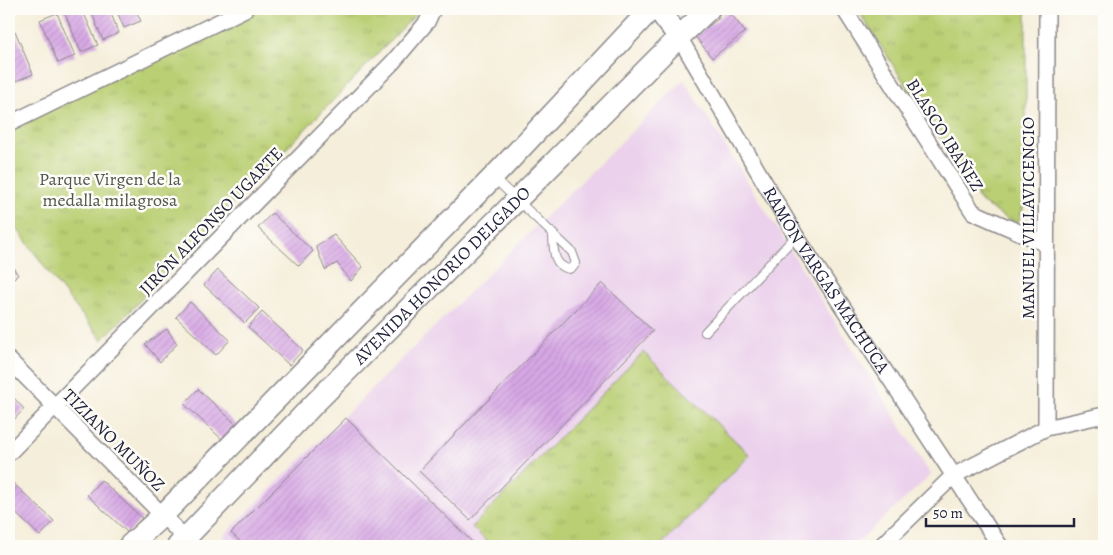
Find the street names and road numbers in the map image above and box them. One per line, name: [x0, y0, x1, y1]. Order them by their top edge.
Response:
street label: BLASCO IBAÑEZ: [901, 74, 989, 196]
street label: MANUEL VILLAVICENCIO: [1016, 117, 1040, 319]
street label: JIRÓN ALFONSO UGARTE: [134, 142, 288, 300]
street label: AVENIDA HONORIO DELGADO: [347, 181, 536, 371]
street label: RAMÓN VARGAS MACHUCA: [758, 182, 895, 378]
street label: TIZIANO MUÑOZ: [58, 384, 170, 496]

